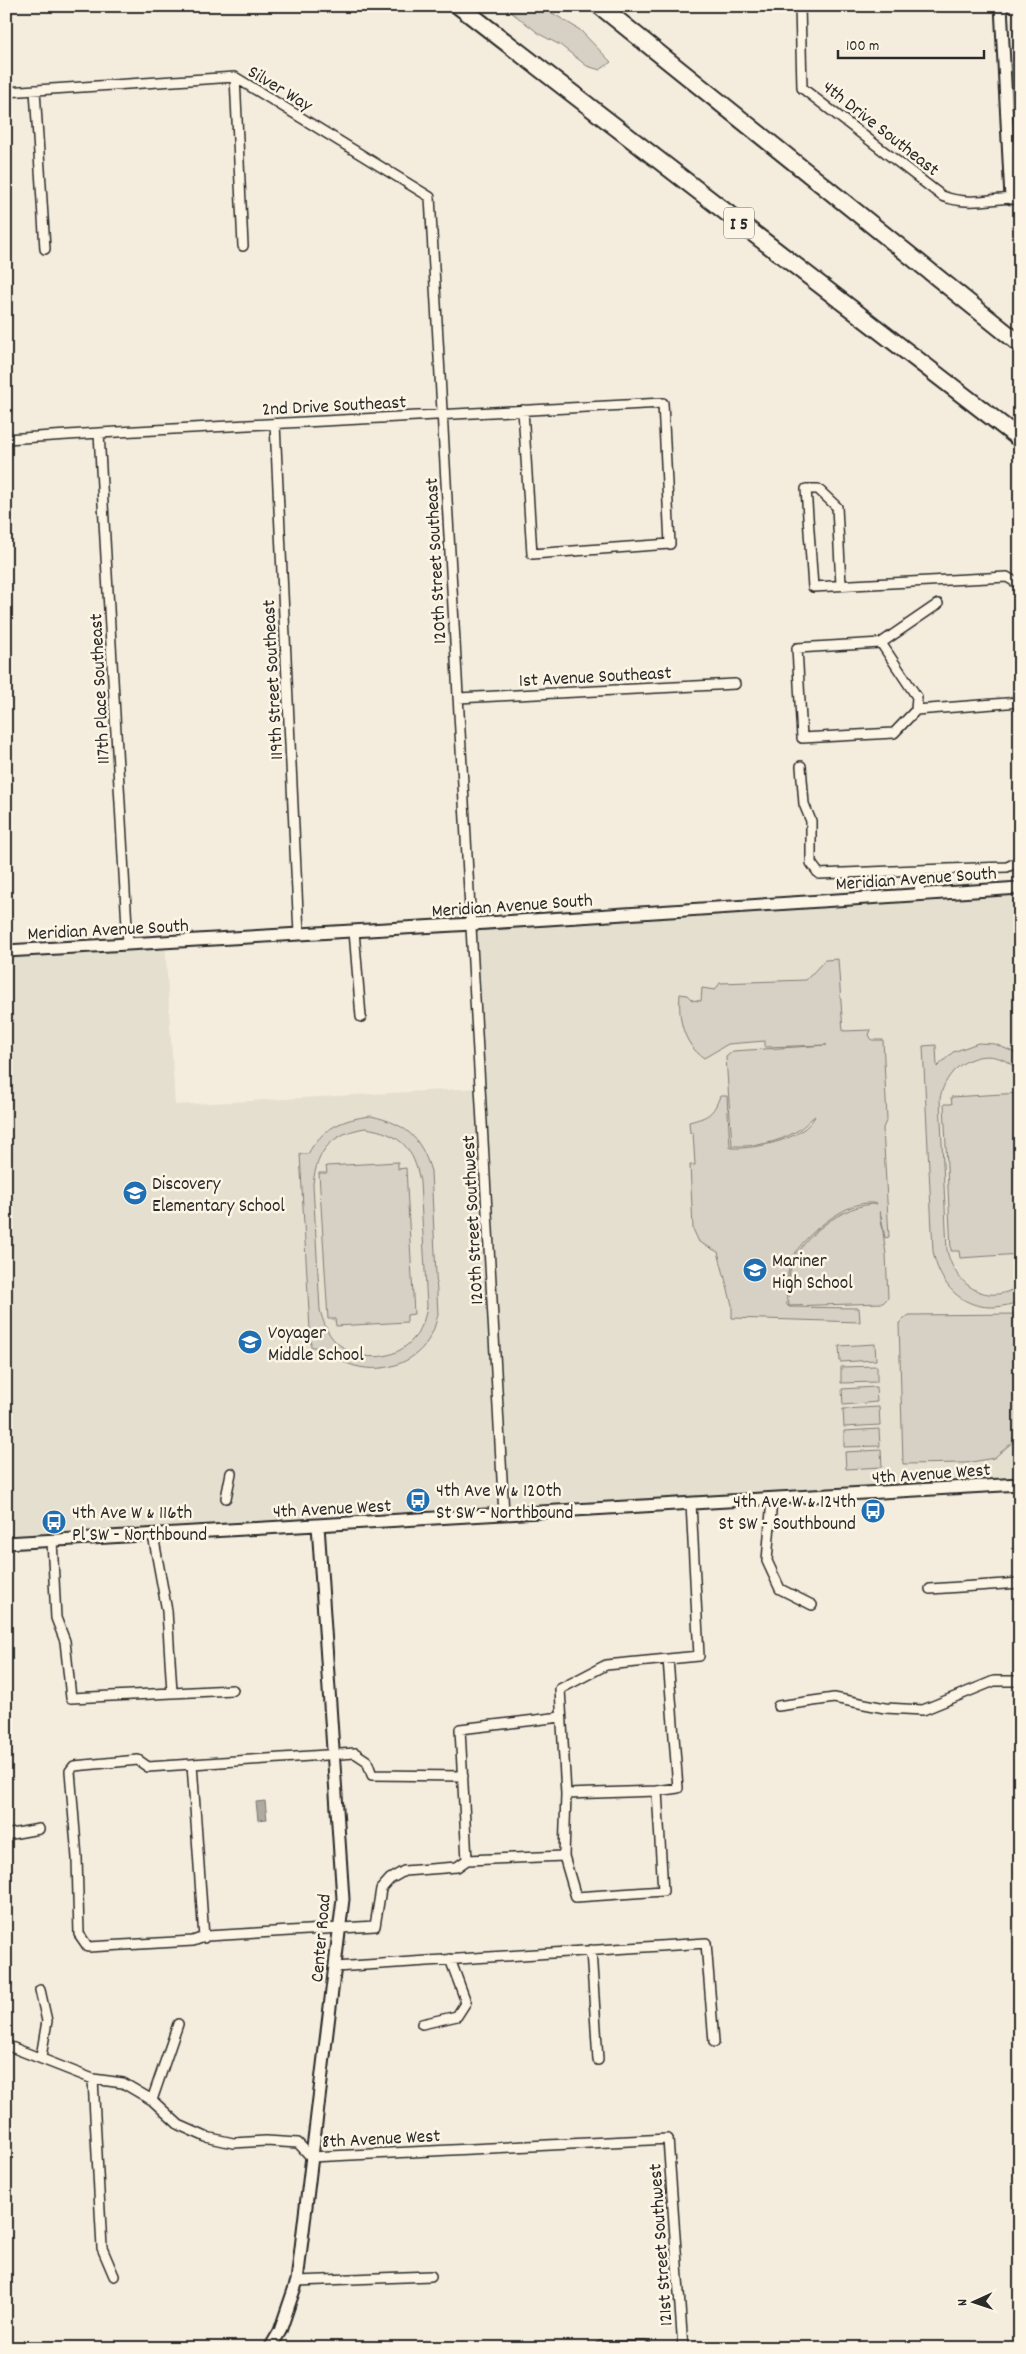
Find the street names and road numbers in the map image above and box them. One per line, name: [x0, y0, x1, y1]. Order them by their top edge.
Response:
street label: Silver Way: [242, 60, 317, 120]
street label: 4th Drive Southeast: [816, 75, 944, 184]
road number: I 5: [724, 208, 754, 238]
street label: 2nd Drive Southeast: [261, 390, 407, 425]
street label: 120th Street Southeast: [420, 477, 455, 645]
street label: 119th Street Southeast: [257, 599, 292, 761]
street label: 117th Place Southeast: [84, 613, 119, 765]
street label: 1st Avenue Southeast: [518, 661, 672, 696]
street label: Meridian Avenue South: [835, 861, 998, 900]
street label: Meridian Avenue South: [431, 888, 594, 927]
street label: Meridian Avenue South: [27, 914, 190, 949]
street label: 120th Street Southwest: [457, 1134, 492, 1305]
street label: 4th Avenue West: [871, 1458, 991, 1493]
street label: 4th Avenue West: [272, 1494, 392, 1527]
street label: Center Road: [305, 1893, 340, 1984]
street label: 8th Avenue West: [321, 2124, 441, 2157]
street label: 121st Street Southwest: [643, 2163, 682, 2327]

